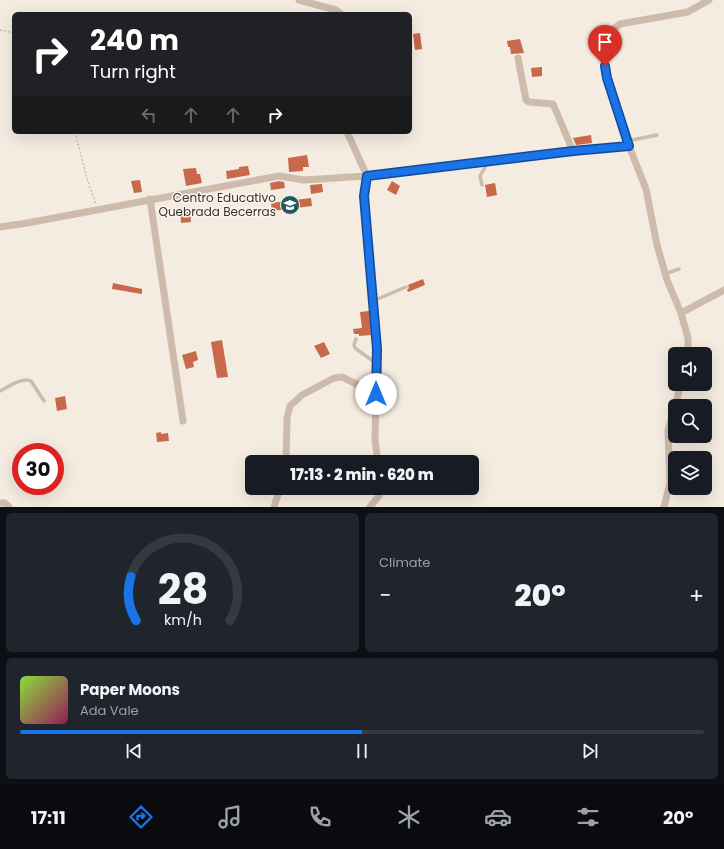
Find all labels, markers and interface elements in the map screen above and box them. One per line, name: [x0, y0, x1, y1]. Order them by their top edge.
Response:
text: 240 m: [90, 21, 179, 60]
pin: [588, 25, 622, 66]
icon: right: [24, 28, 76, 80]
icon: arrive: [594, 31, 616, 53]
text: Turn right: [90, 59, 176, 84]
icon: left: [138, 104, 160, 126]
icon: ahead: [180, 104, 202, 126]
icon: ahead: [222, 104, 244, 126]
icon: right: [264, 104, 286, 126]
place label: Centro Educativo Quebrada Becerras: [158, 189, 276, 220]
school or university icon: Centro Educativo Quebrada Becerras: [279, 194, 301, 216]
map controls: [668, 347, 712, 495]
button: sound: [668, 347, 712, 391]
position arrow: [355, 373, 397, 415]
button: search: [668, 399, 712, 443]
speed limit sign: 30: [12, 443, 64, 495]
button: layers: [668, 451, 712, 495]
text: 17:13 · 2 min · 620 m: [290, 464, 434, 485]
text: Climate: [379, 553, 430, 572]
text: 28: [157, 559, 208, 618]
text: 20°: [514, 574, 566, 617]
text: −: [379, 580, 391, 611]
text: +: [689, 580, 704, 611]
text: km/h: [163, 609, 202, 629]
text: Paper Moons: [80, 679, 180, 700]
text: Ada Vale: [80, 701, 139, 720]
icon: previous: [123, 740, 145, 762]
icon: pause: [351, 740, 373, 762]
icon: next: [579, 740, 601, 762]
icon: directions: [127, 803, 155, 831]
icon: music: [216, 803, 244, 831]
icon: phone: [306, 803, 334, 831]
icon: climate: [395, 803, 423, 831]
icon: car: [484, 803, 512, 831]
icon: filters: [574, 803, 602, 831]
text: 17:11: [31, 805, 66, 830]
text: 20°: [663, 805, 693, 830]

